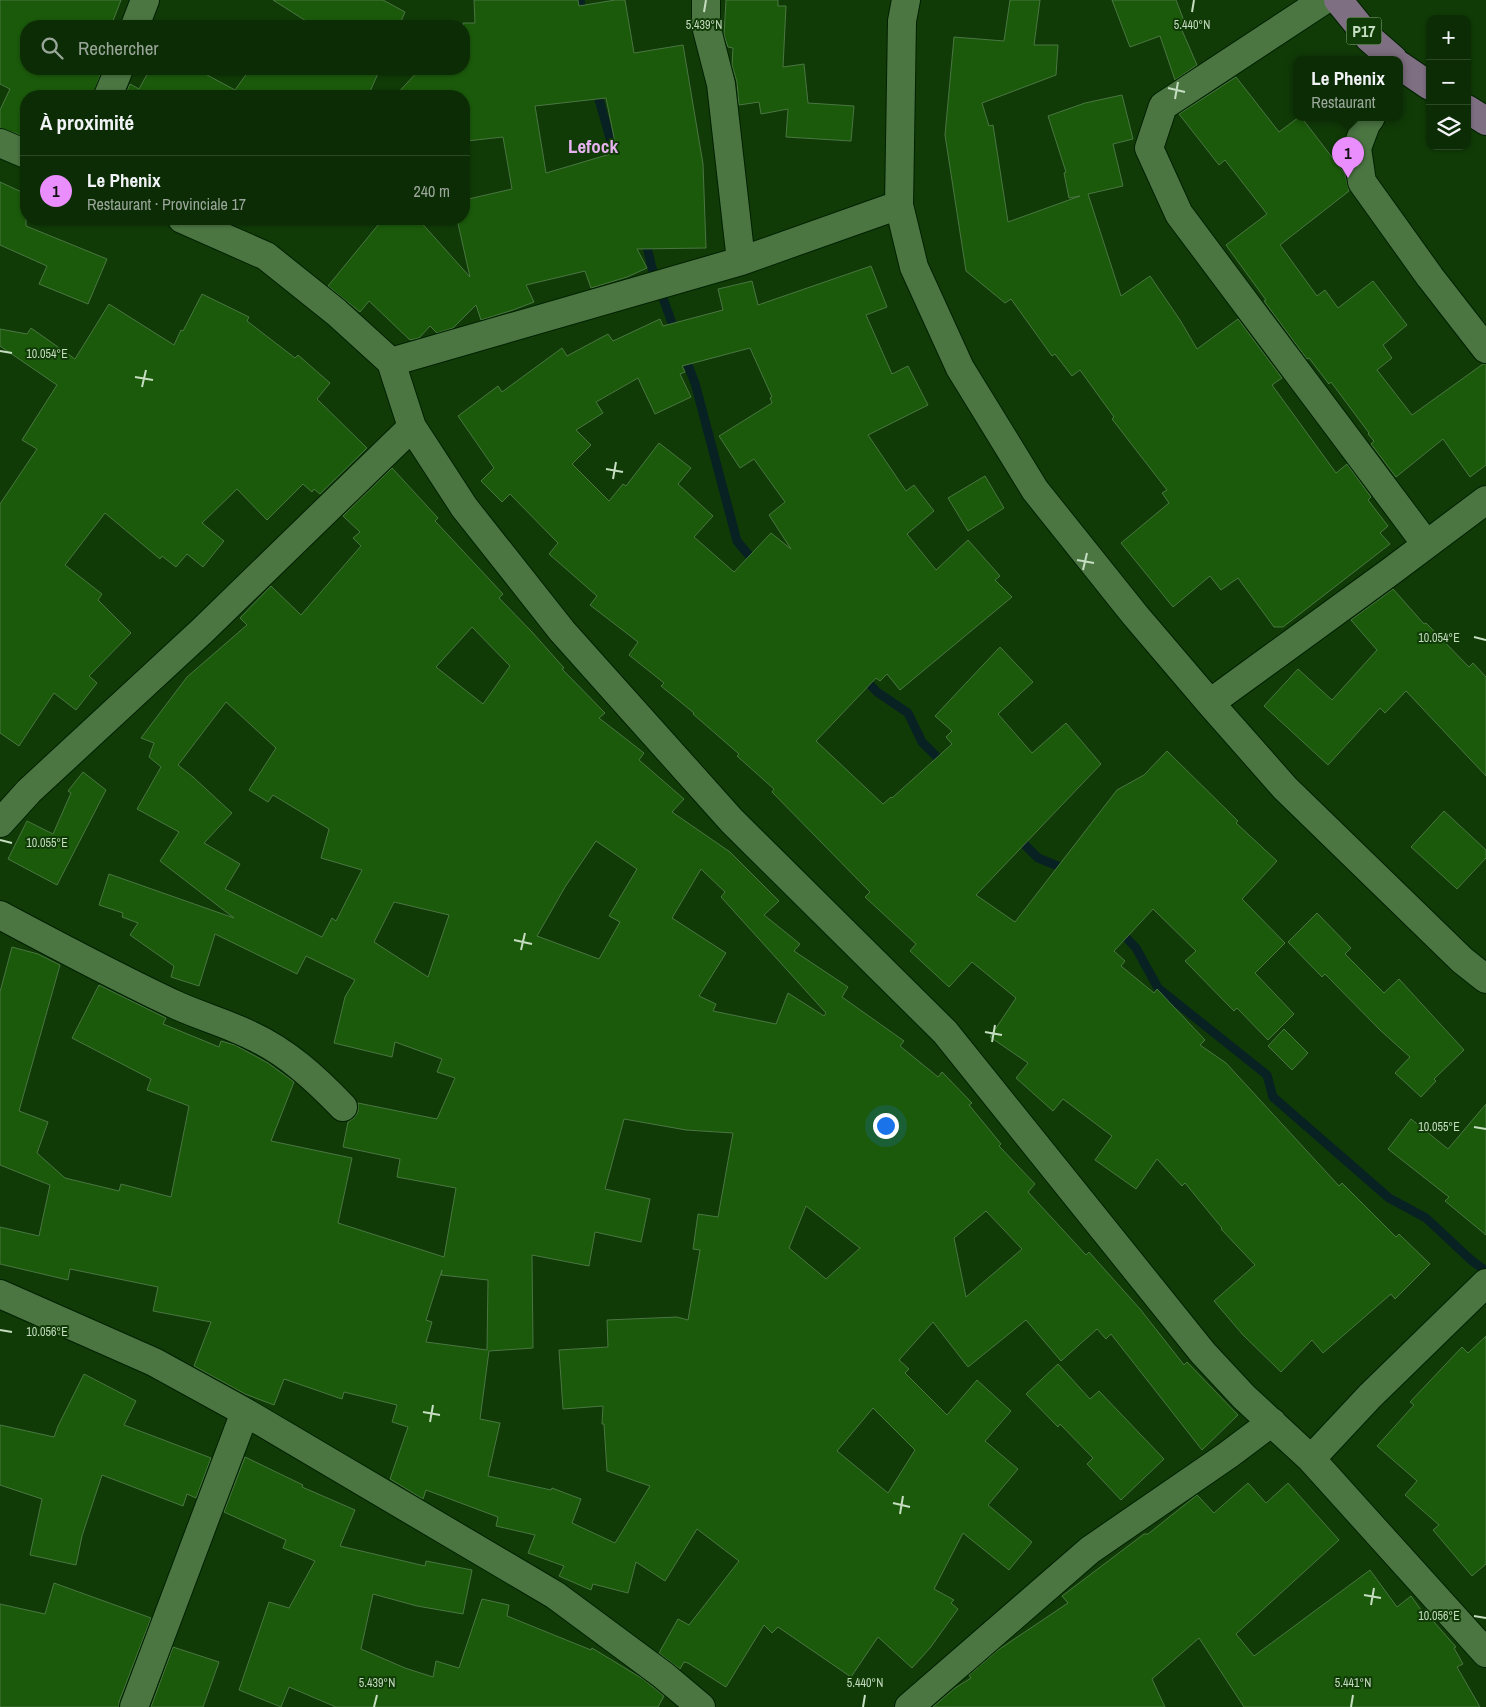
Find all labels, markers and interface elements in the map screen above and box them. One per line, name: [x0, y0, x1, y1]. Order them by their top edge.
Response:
map controls: [1426, 15, 1471, 150]
button: +: [1426, 15, 1471, 60]
text: 5.439°N: [686, 17, 722, 33]
text: 5.440°N: [1174, 17, 1210, 33]
road number: P17: [1346, 18, 1382, 44]
search box: [20, 20, 470, 75]
icon: search: [38, 34, 66, 62]
text: Rechercher: [78, 35, 159, 61]
popup: [1293, 56, 1403, 121]
button: −: [1426, 60, 1471, 105]
text: Le Phenix: [1311, 65, 1385, 91]
text: Restaurant: [1311, 91, 1375, 113]
button: layers: [1426, 105, 1471, 150]
text: À proximité: [40, 108, 134, 137]
district label: Lefock: [568, 133, 618, 159]
pin: 1: [1332, 137, 1364, 178]
text: Le Phenix: [87, 167, 161, 193]
text: 1: [52, 180, 60, 202]
text: 240 m: [414, 180, 450, 202]
text: Restaurant · Provinciale 17: [87, 193, 246, 215]
text: 10.054°E: [26, 346, 68, 362]
text: 10.054°E: [1418, 630, 1460, 646]
text: 10.055°E: [26, 835, 68, 851]
your location: [873, 1113, 899, 1139]
text: 10.055°E: [1418, 1119, 1460, 1135]
text: 10.056°E: [26, 1324, 68, 1340]
text: 10.056°E: [1418, 1608, 1460, 1624]
text: 5.439°N: [359, 1675, 395, 1691]
text: 5.440°N: [847, 1675, 883, 1691]
text: 5.441°N: [1335, 1675, 1371, 1691]

